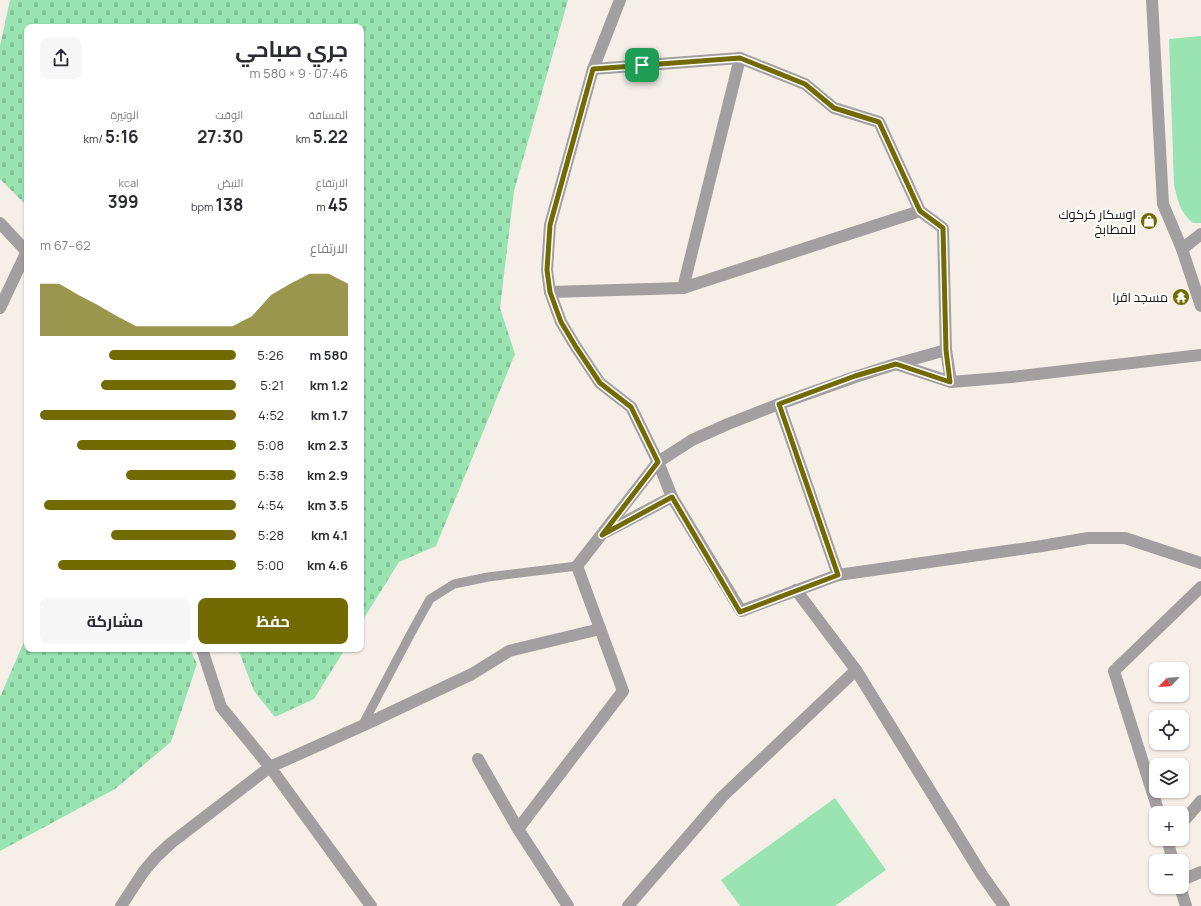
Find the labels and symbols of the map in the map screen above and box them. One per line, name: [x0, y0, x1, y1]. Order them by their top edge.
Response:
pin: [625, 48, 659, 82]
place label: اوسكار كركوك للمطابخ: [1058, 205, 1136, 238]
shop icon: اوسكار كركوك للمطابخ: [1139, 211, 1159, 231]
temple icon: مسجد اقرا: [1171, 287, 1191, 307]
place label: مسجد اقرا: [1112, 288, 1168, 306]
north arrow: [1149, 662, 1189, 702]

